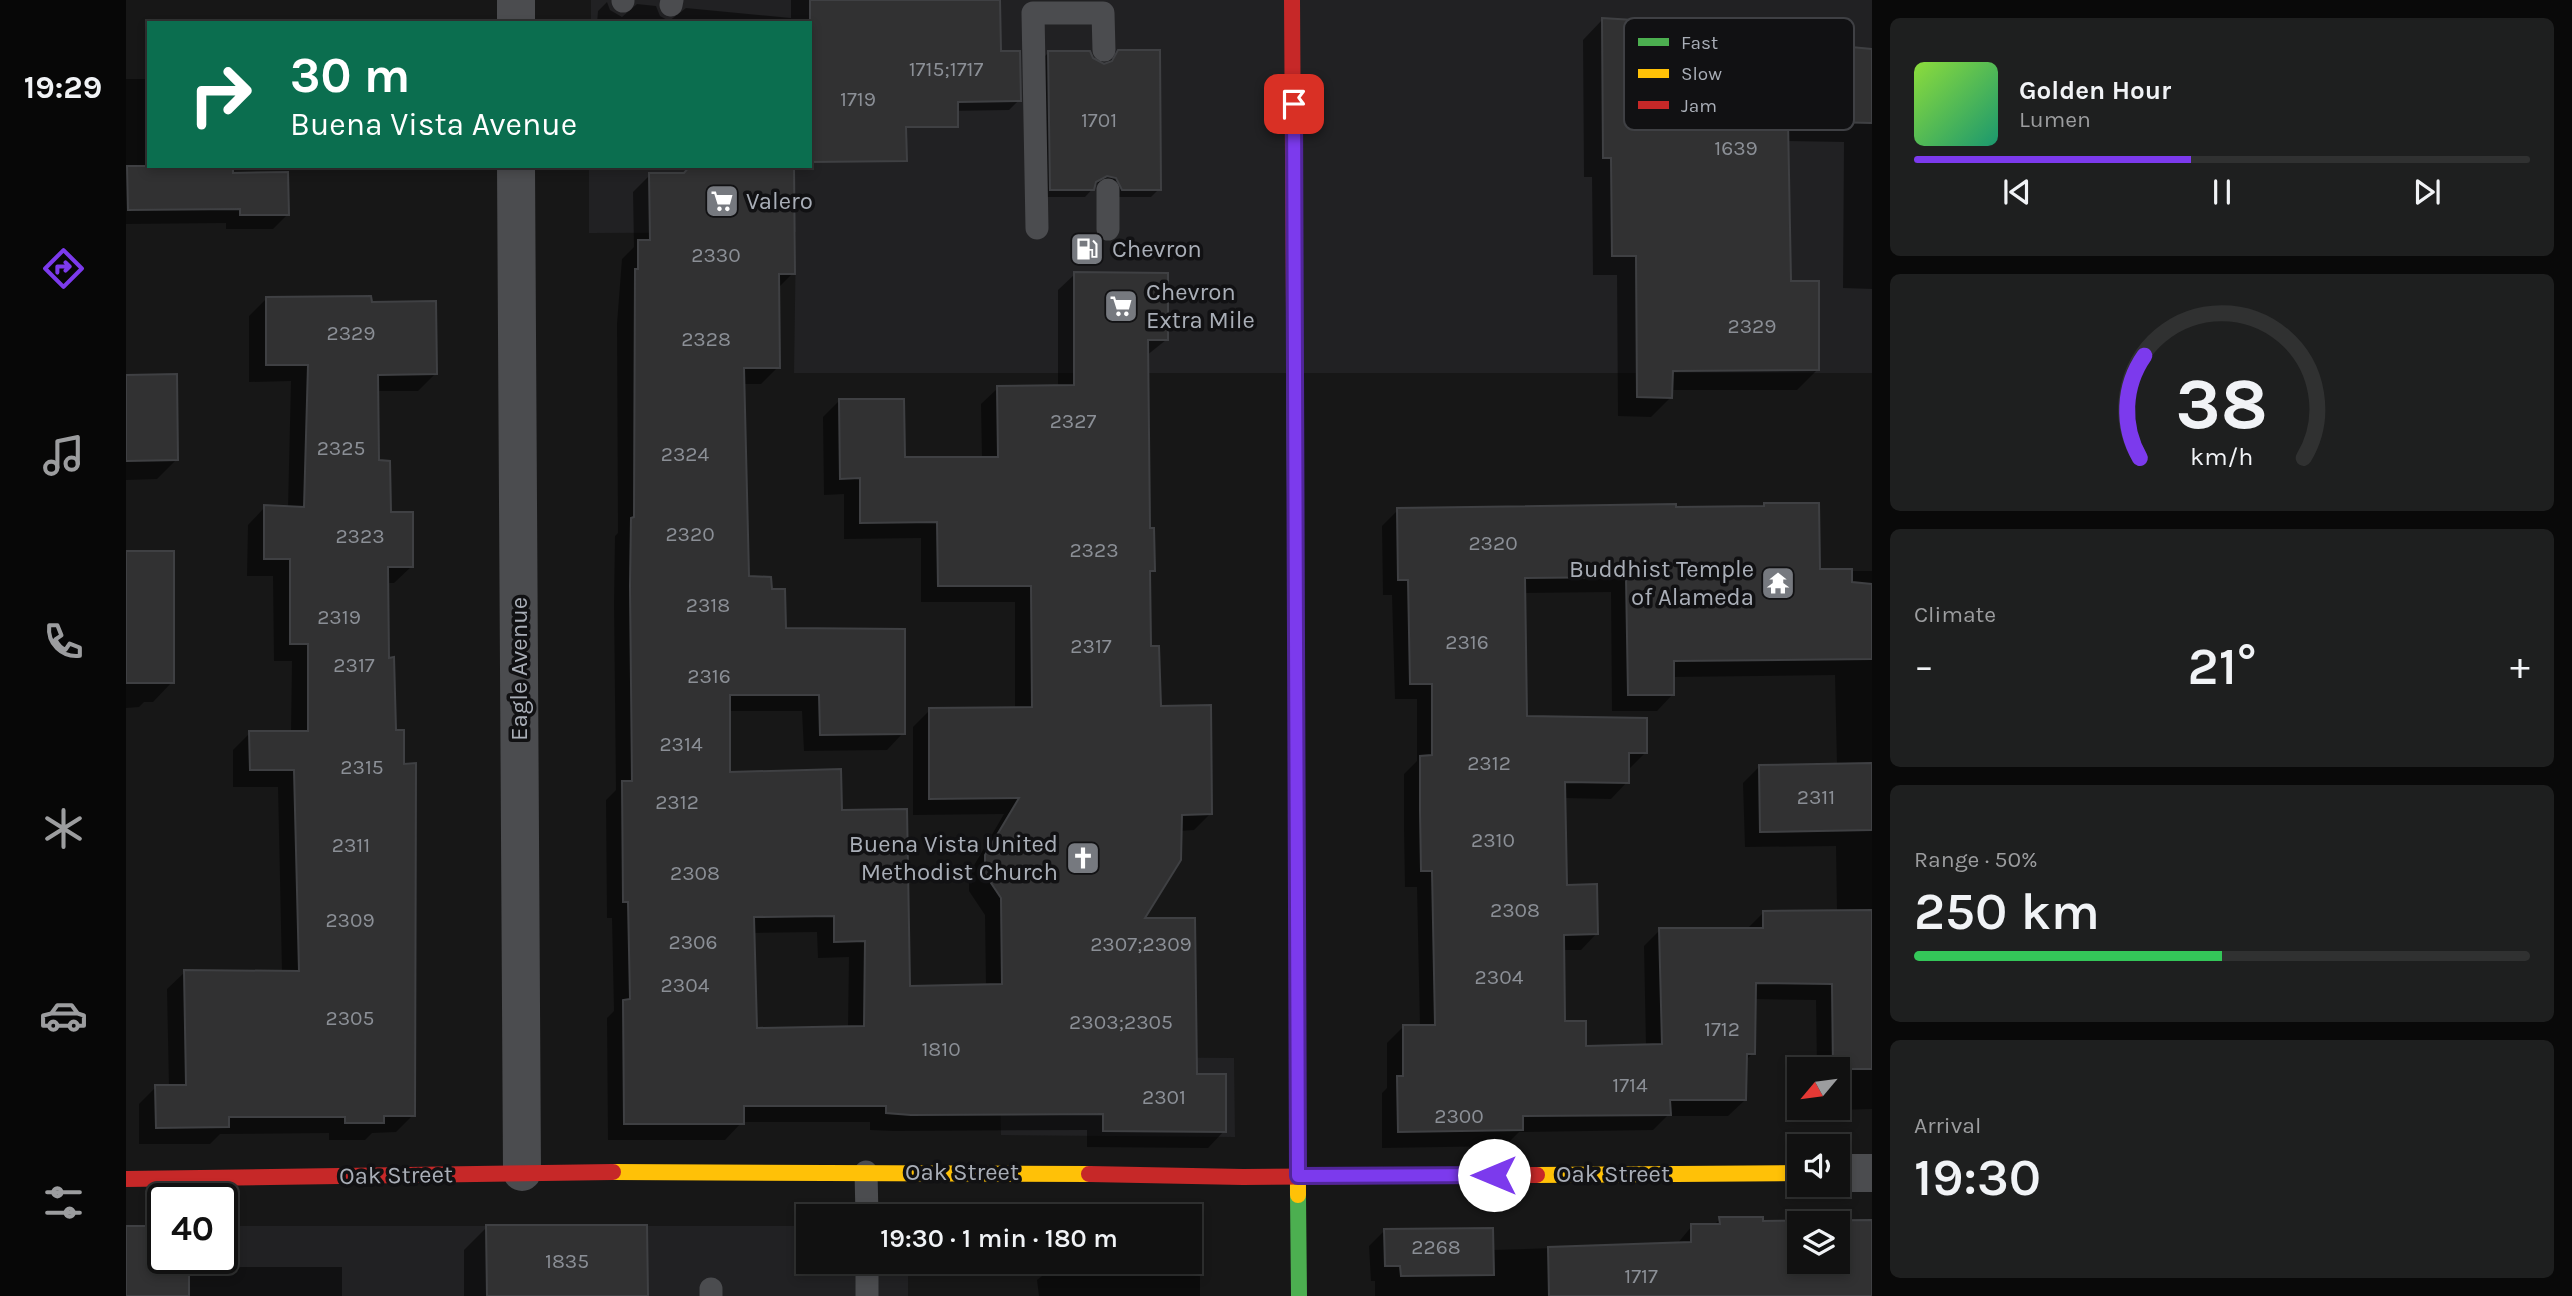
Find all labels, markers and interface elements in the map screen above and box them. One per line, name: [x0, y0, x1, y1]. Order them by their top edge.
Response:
legend: [1624, 18, 1854, 130]
text: Fast: [1681, 32, 1718, 54]
text: 30 m: [290, 47, 410, 104]
icon: right: [175, 49, 266, 140]
house number: 1715;1717: [909, 57, 983, 81]
text: Slow: [1681, 63, 1722, 85]
text: 19:29: [24, 69, 102, 106]
pin: [1264, 74, 1324, 134]
text: Golden Hour: [2019, 75, 2171, 106]
icon: arrive: [1275, 85, 1313, 123]
house number: 1719: [840, 87, 876, 111]
text: Jam: [1681, 95, 1717, 117]
text: Buena Vista Avenue: [290, 106, 577, 143]
text: Lumen: [2019, 106, 2091, 133]
house number: 1701: [1081, 108, 1117, 132]
house number: 1639: [1714, 136, 1758, 160]
icon: previous: [1998, 173, 2036, 211]
icon: pause: [2203, 173, 2241, 211]
icon: next: [2408, 173, 2446, 211]
supermarket icon: Valero: [703, 182, 741, 220]
place label: Valero: [746, 187, 813, 215]
fuel station icon: Chevron: [1068, 230, 1106, 268]
place label: Chevron: [1112, 235, 1202, 263]
house number: 2330: [691, 243, 741, 267]
icon: directions: [39, 244, 88, 293]
place label: Chevron Extra Mile: [1146, 278, 1255, 334]
supermarket icon: Chevron Extra Mile: [1102, 287, 1140, 325]
house number: 2329: [1728, 314, 1776, 338]
house number: 2329: [327, 321, 375, 345]
house number: 2328: [681, 327, 731, 351]
text: 38: [2176, 362, 2268, 447]
house number: 2327: [1050, 409, 1096, 433]
icon: music: [39, 431, 88, 480]
house number: 2325: [317, 436, 365, 460]
house number: 2324: [661, 442, 710, 466]
text: km/h: [2190, 442, 2254, 471]
house number: 2320: [665, 522, 715, 546]
house number: 2323: [335, 524, 385, 548]
house number: 2320: [1468, 531, 1518, 555]
house number: 2323: [1069, 538, 1119, 562]
place label: Buddhist Temple of Alameda: [1569, 555, 1754, 611]
temple icon: Buddhist Temple of Alameda: [1759, 564, 1797, 602]
house number: 2318: [686, 593, 730, 617]
street label: Eagle Avenue: [505, 597, 533, 741]
text: Climate: [1914, 601, 1996, 628]
house number: 2319: [317, 605, 361, 629]
icon: phone: [39, 617, 88, 666]
house number: 2316: [1445, 630, 1489, 654]
house number: 2317: [1070, 634, 1112, 658]
text: 21°: [2188, 636, 2256, 697]
text: −: [1914, 644, 1934, 689]
text: +: [2510, 644, 2530, 689]
house number: 2317: [333, 653, 375, 677]
house number: 2316: [687, 664, 731, 688]
house number: 2314: [659, 732, 703, 756]
house number: 2312: [1467, 751, 1511, 775]
house number: 2315: [340, 755, 384, 779]
house number: 2311: [1797, 785, 1835, 809]
house number: 2312: [655, 790, 699, 814]
icon: climate: [39, 804, 88, 853]
house number: 2310: [1471, 828, 1515, 852]
place label: Buena Vista United Methodist Church: [849, 830, 1058, 886]
house number: 2311: [332, 833, 370, 857]
church icon: Buena Vista United Methodist Church: [1064, 839, 1102, 877]
text: Range · 50%: [1914, 846, 2038, 873]
house number: 2308: [670, 861, 720, 885]
text: 250 km: [1914, 881, 2100, 942]
house number: 2308: [1490, 898, 1540, 922]
house number: 2309: [325, 908, 375, 932]
house number: 2306: [668, 930, 718, 954]
house number: 2307;2309: [1090, 932, 1192, 956]
house number: 2304: [1475, 965, 1524, 989]
house number: 2304: [661, 973, 710, 997]
icon: car: [39, 991, 88, 1040]
house number: 2305: [326, 1006, 374, 1030]
house number: 2303;2305: [1069, 1010, 1173, 1034]
house number: 1712: [1704, 1017, 1740, 1041]
house number: 1810: [921, 1037, 961, 1061]
north arrow: [1787, 1057, 1850, 1120]
map controls: [1787, 1057, 1850, 1274]
house number: 1714: [1612, 1073, 1648, 1097]
house number: 2301: [1142, 1085, 1186, 1109]
house number: 2300: [1434, 1104, 1484, 1128]
text: Arrival: [1914, 1112, 1981, 1139]
button: sound: [1787, 1134, 1850, 1197]
position arrow: [1457, 1138, 1531, 1212]
text: 19:30: [1914, 1147, 2041, 1208]
street label: Oak Street: [905, 1158, 1019, 1186]
street label: Oak Street: [339, 1160, 453, 1190]
street label: Oak Street: [1556, 1160, 1670, 1188]
icon: filters: [39, 1178, 88, 1227]
speed limit sign: 40: [147, 1183, 238, 1274]
button: layers: [1787, 1211, 1850, 1274]
text: 19:30 · 1 min · 180 m: [880, 1223, 1118, 1254]
house number: 2268: [1411, 1235, 1461, 1259]
house number: 1835: [545, 1249, 589, 1273]
house number: 1717: [1624, 1264, 1658, 1288]

